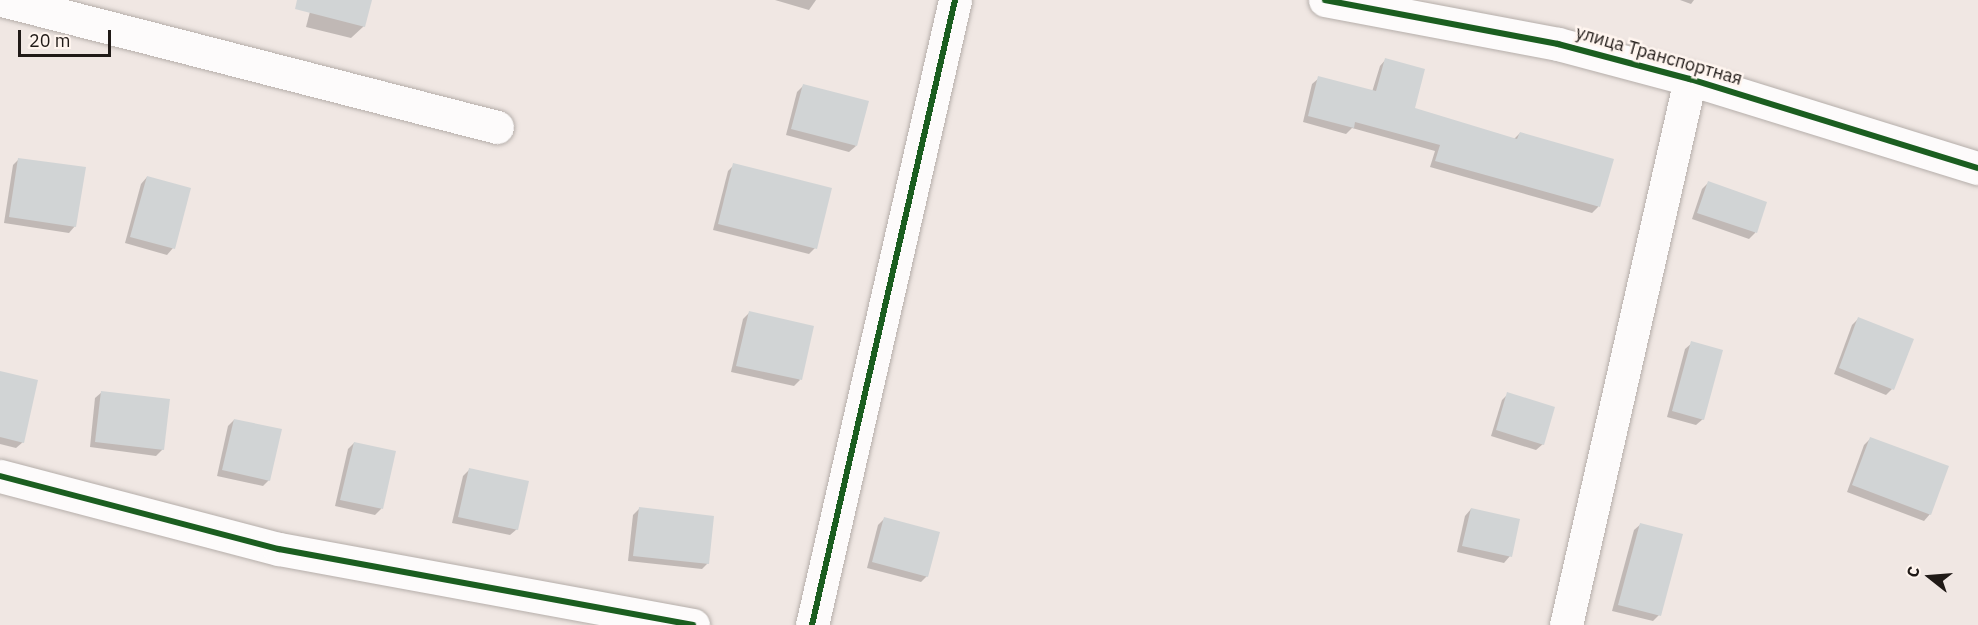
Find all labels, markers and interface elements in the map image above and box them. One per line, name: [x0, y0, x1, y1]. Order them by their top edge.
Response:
scale bar: [21, 18, 114, 56]
street label: улица Транспортная: [1573, 22, 1745, 90]
text: 20 m: [29, 29, 71, 52]
north arrow: [1900, 547, 1960, 607]
text: С: [1902, 564, 1924, 580]

